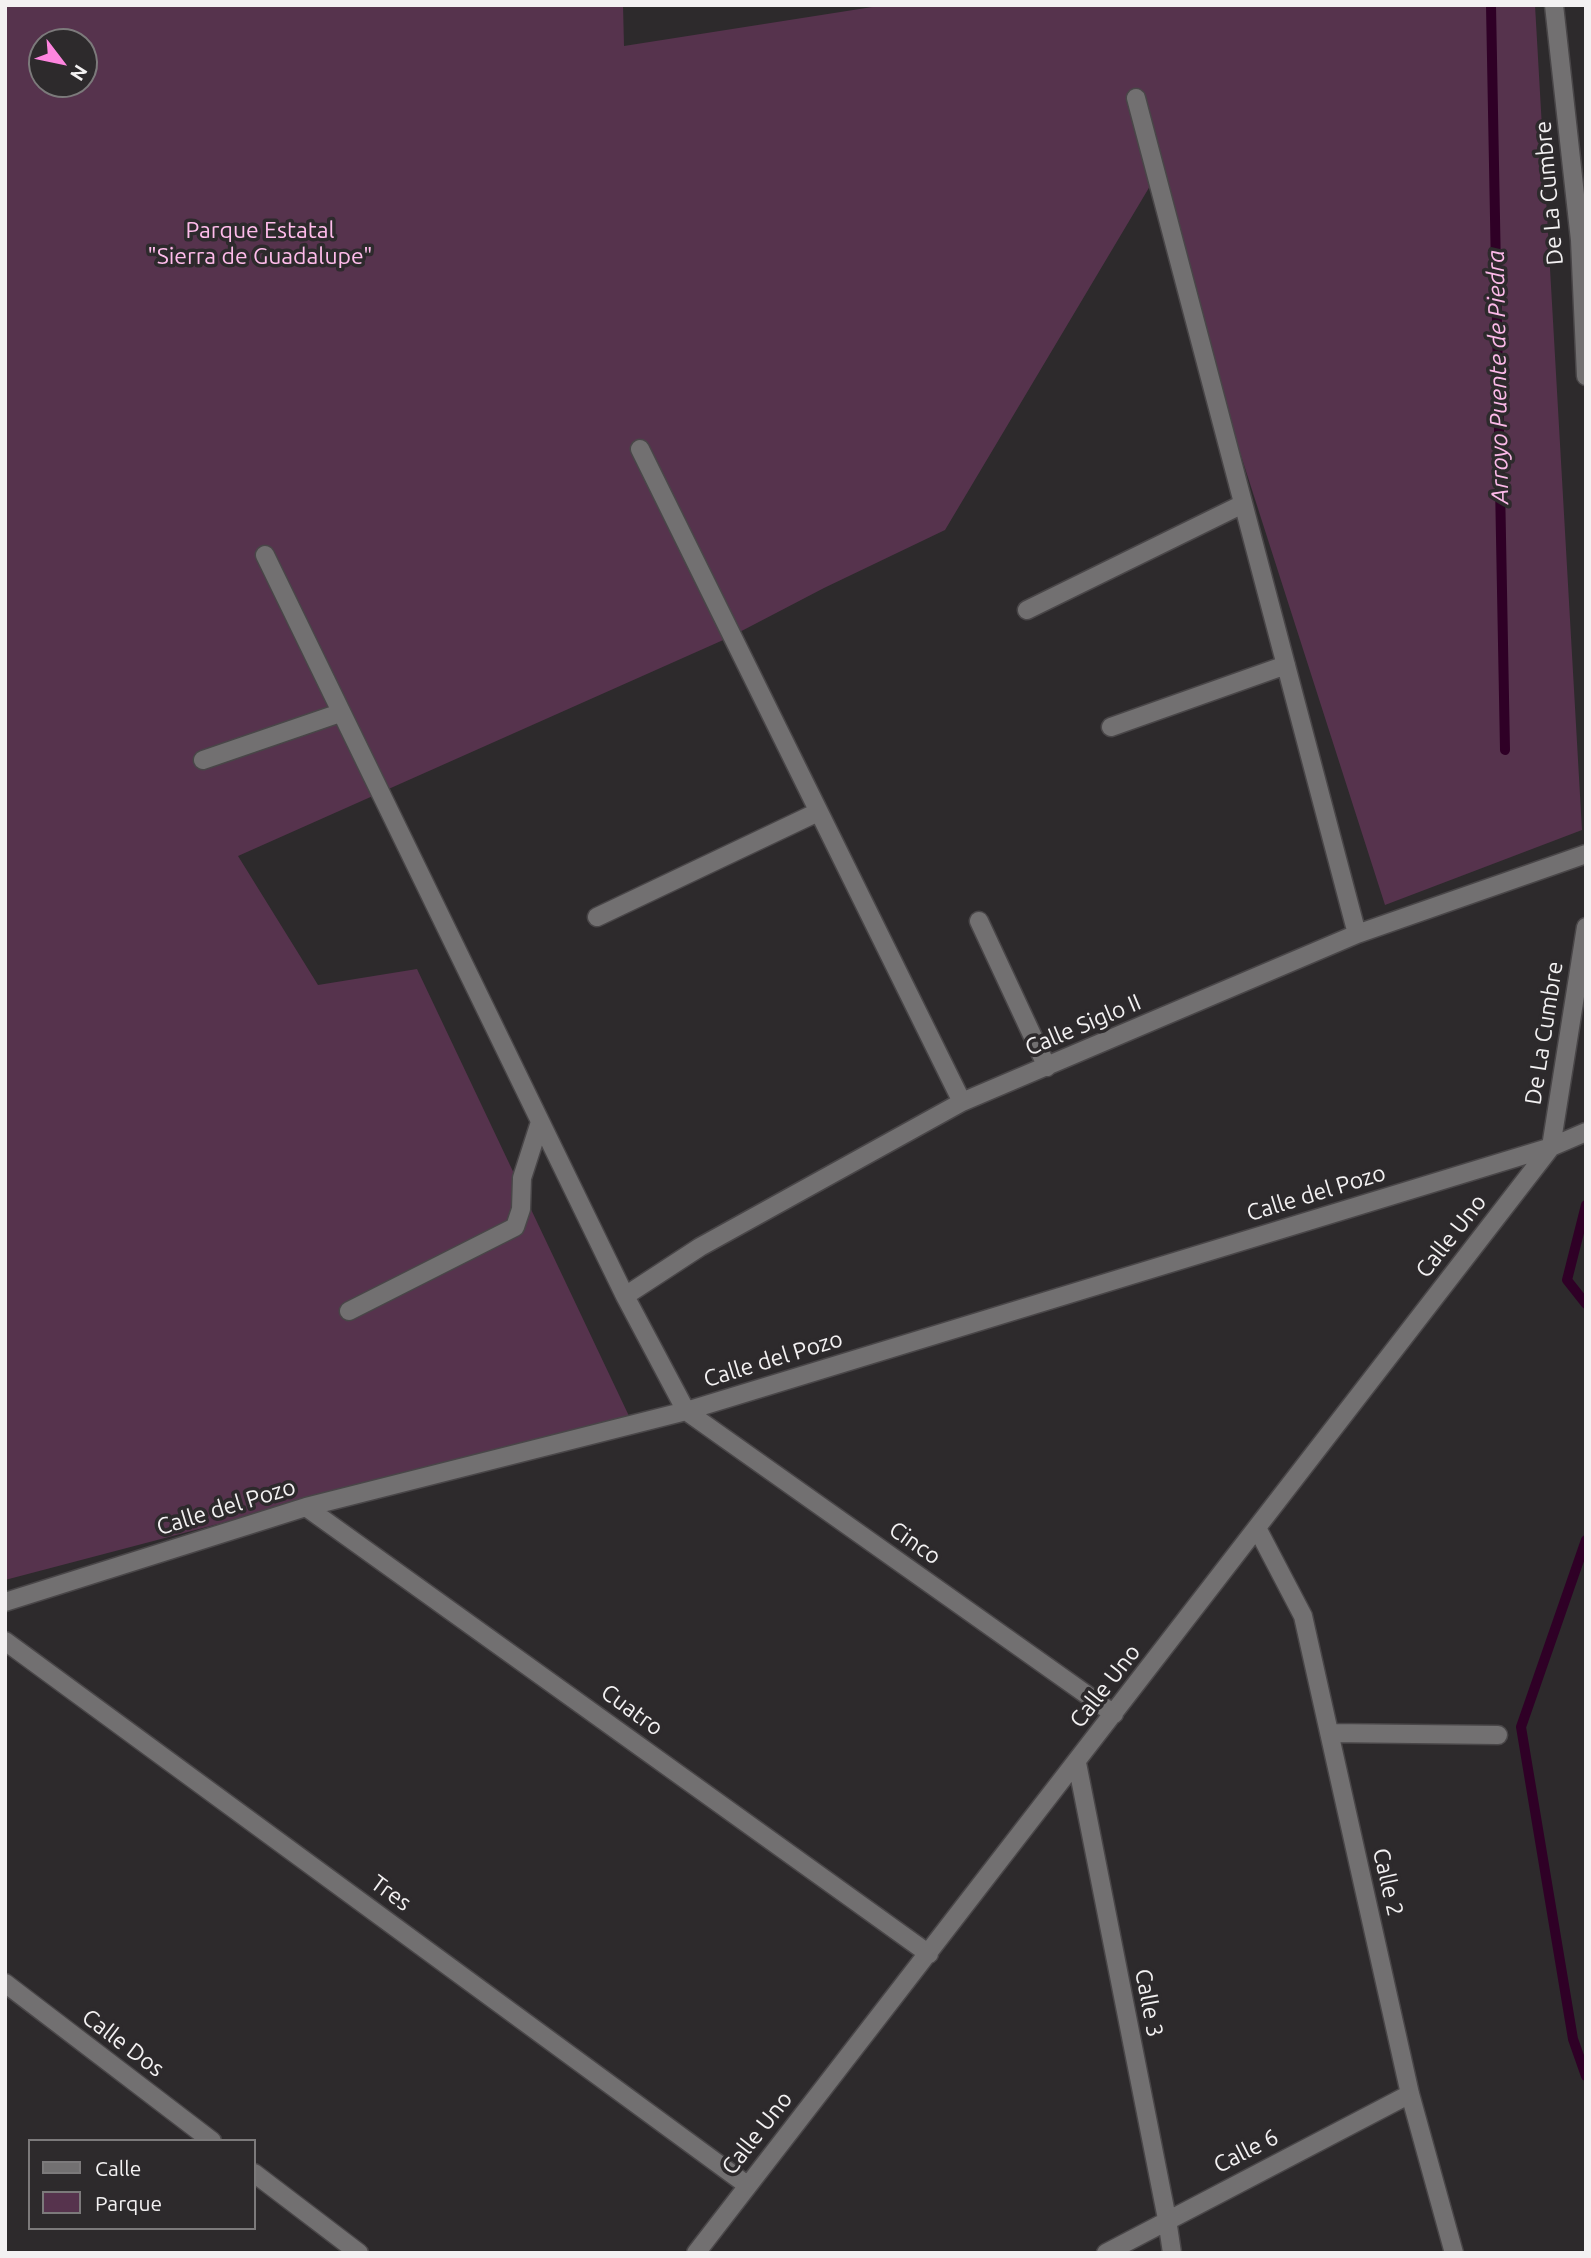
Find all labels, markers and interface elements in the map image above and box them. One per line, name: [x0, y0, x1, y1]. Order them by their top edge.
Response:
north arrow: [28, 28, 98, 98]
text: N: [66, 61, 92, 85]
street label: De La Cumbre: [1529, 120, 1569, 266]
park label: Parque Estatal "Sierra de Guadalupe": [147, 216, 373, 270]
water label: Arroyo Puente de Piedra: [1481, 250, 1515, 504]
street label: De La Cumbre: [1519, 959, 1569, 1107]
street label: Calle Siglo II: [1021, 988, 1145, 1062]
street label: Calle del Pozo: [1243, 1159, 1389, 1227]
street label: Calle Uno: [1410, 1189, 1492, 1283]
street label: Calle del Pozo: [700, 1325, 846, 1393]
street label: Calle del Pozo: [153, 1473, 299, 1541]
street label: Cinco: [884, 1515, 946, 1571]
street label: Calle Uno: [1064, 1639, 1146, 1733]
street label: Cuatro: [596, 1678, 668, 1742]
street label: Calle 2: [1367, 1845, 1409, 1919]
street label: Tres: [365, 1869, 417, 1917]
street label: Calle 3: [1129, 1967, 1169, 2039]
street label: Calle Dos: [77, 2003, 169, 2083]
street label: Calle Uno: [716, 2086, 798, 2180]
street label: Calle 6: [1209, 2123, 1283, 2179]
legend: [28, 2139, 256, 2230]
text: Calle: [95, 2156, 141, 2180]
text: Parque: [95, 2191, 162, 2215]

